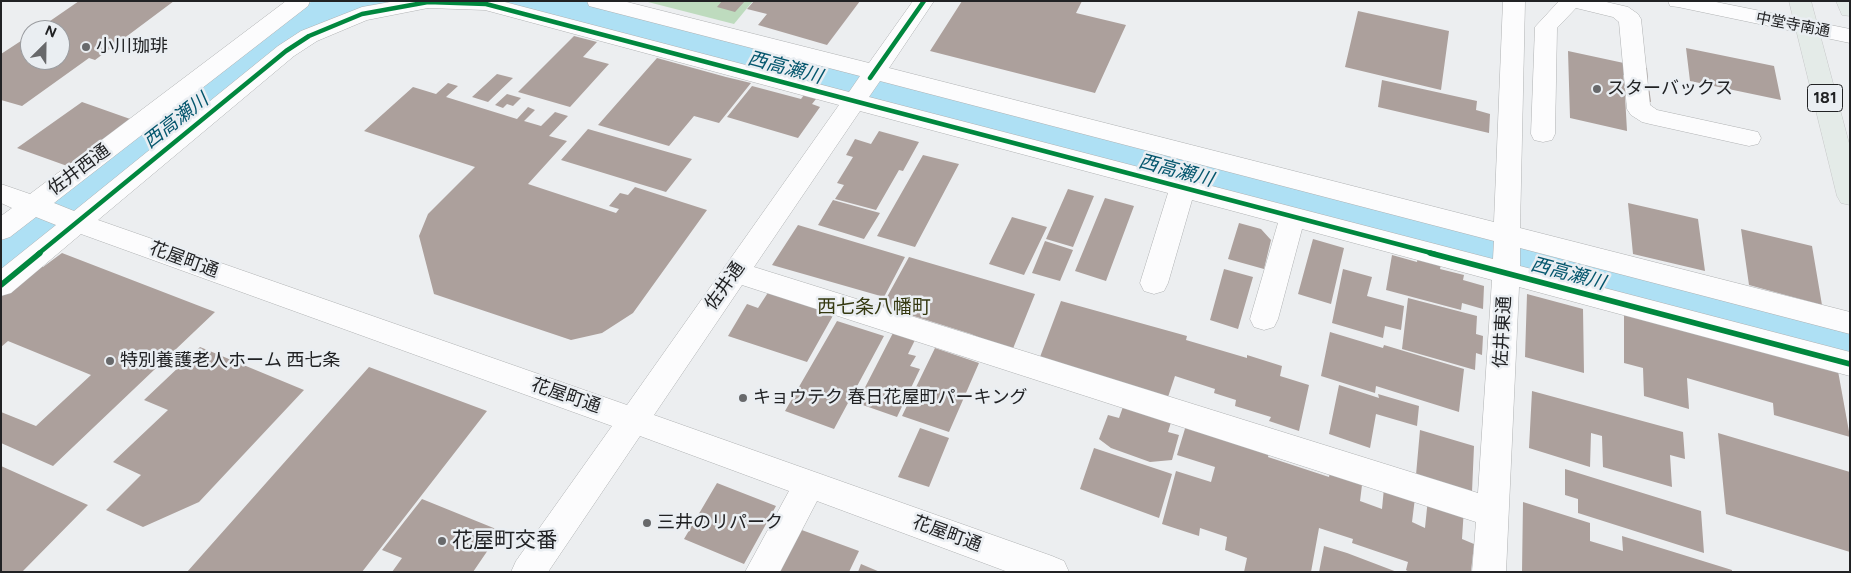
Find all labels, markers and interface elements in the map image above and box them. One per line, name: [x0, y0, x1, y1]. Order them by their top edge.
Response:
street label: 中堂寺南通: [1754, 9, 1832, 41]
north arrow: [20, 20, 70, 70]
text: N: [42, 22, 59, 42]
place label: 小川珈琲: [96, 36, 168, 58]
marker: 小川珈琲: [80, 41, 92, 53]
water label: 西高瀬川: [745, 47, 825, 89]
place label: スターバックス: [1607, 78, 1733, 100]
marker: スターバックス: [1591, 83, 1603, 95]
road number: 181: [1808, 85, 1842, 112]
water label: 西高瀬川: [139, 89, 213, 153]
street label: 佐井西通: [44, 140, 114, 200]
water label: 西高瀬川: [1136, 150, 1216, 192]
street label: 花屋町通: [146, 238, 222, 282]
water label: 西高瀬川: [1528, 253, 1608, 295]
street label: 佐井通: [701, 258, 749, 314]
street label: 佐井東通: [1490, 295, 1516, 369]
district label: 西七条八幡町: [817, 296, 931, 318]
place label: 特別養護老人ホーム 西七条: [120, 350, 340, 372]
marker: 特別養護老人ホーム 西七条: [104, 355, 116, 367]
street label: 花屋町通: [528, 374, 604, 418]
place label: キョウテク 春日花屋町パーキング: [753, 387, 1027, 409]
marker: キョウテク 春日花屋町パーキング: [737, 392, 749, 404]
place label: 三井のリパーク: [657, 512, 783, 534]
street label: 花屋町通: [909, 512, 985, 556]
marker: 三井のリパーク: [641, 517, 653, 529]
place label: 花屋町交番: [452, 528, 557, 554]
marker: 花屋町交番: [436, 535, 448, 547]

